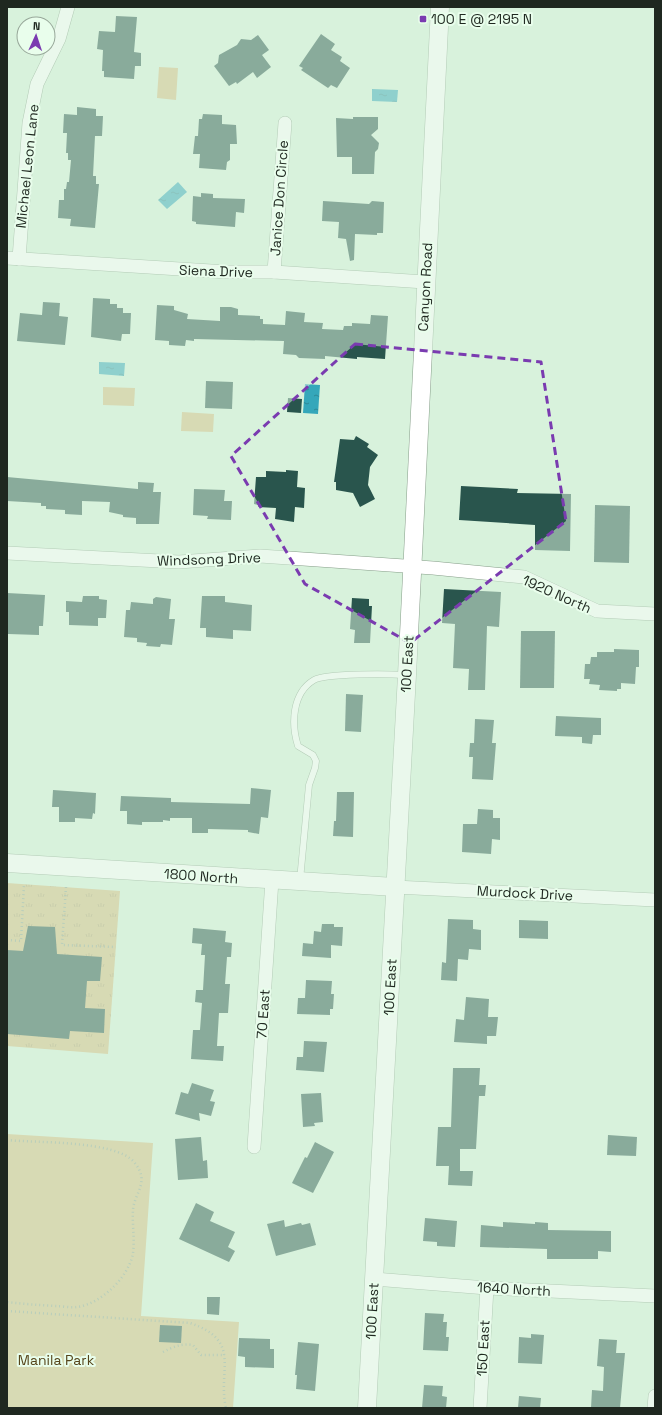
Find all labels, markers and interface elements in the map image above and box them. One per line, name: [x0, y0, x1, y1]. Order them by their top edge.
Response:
place label: 100 E @ 2195 N: [431, 10, 532, 28]
marker: 100 E @ 2195 N: [418, 14, 428, 24]
north arrow: [16, 16, 56, 56]
text: N: [32, 19, 41, 33]
street label: Michael Leon Lane: [12, 103, 42, 229]
street label: Janice Don Circle: [266, 140, 292, 256]
street label: Canyon Road: [414, 242, 436, 332]
street label: Siena Drive: [179, 261, 253, 281]
street label: Windsong Drive: [157, 548, 261, 570]
street label: 1920 North: [520, 571, 594, 617]
street label: 100 East: [397, 635, 417, 693]
street label: 1800 North: [163, 864, 239, 888]
street label: Murdock Drive: [476, 881, 574, 905]
street label: 100 East: [380, 958, 400, 1016]
street label: 70 East: [252, 988, 274, 1040]
street label: 1640 North: [477, 1278, 551, 1300]
street label: 100 East: [362, 1282, 382, 1340]
street label: 150 East: [473, 1319, 493, 1377]
park label: Manila Park: [18, 1351, 95, 1369]

